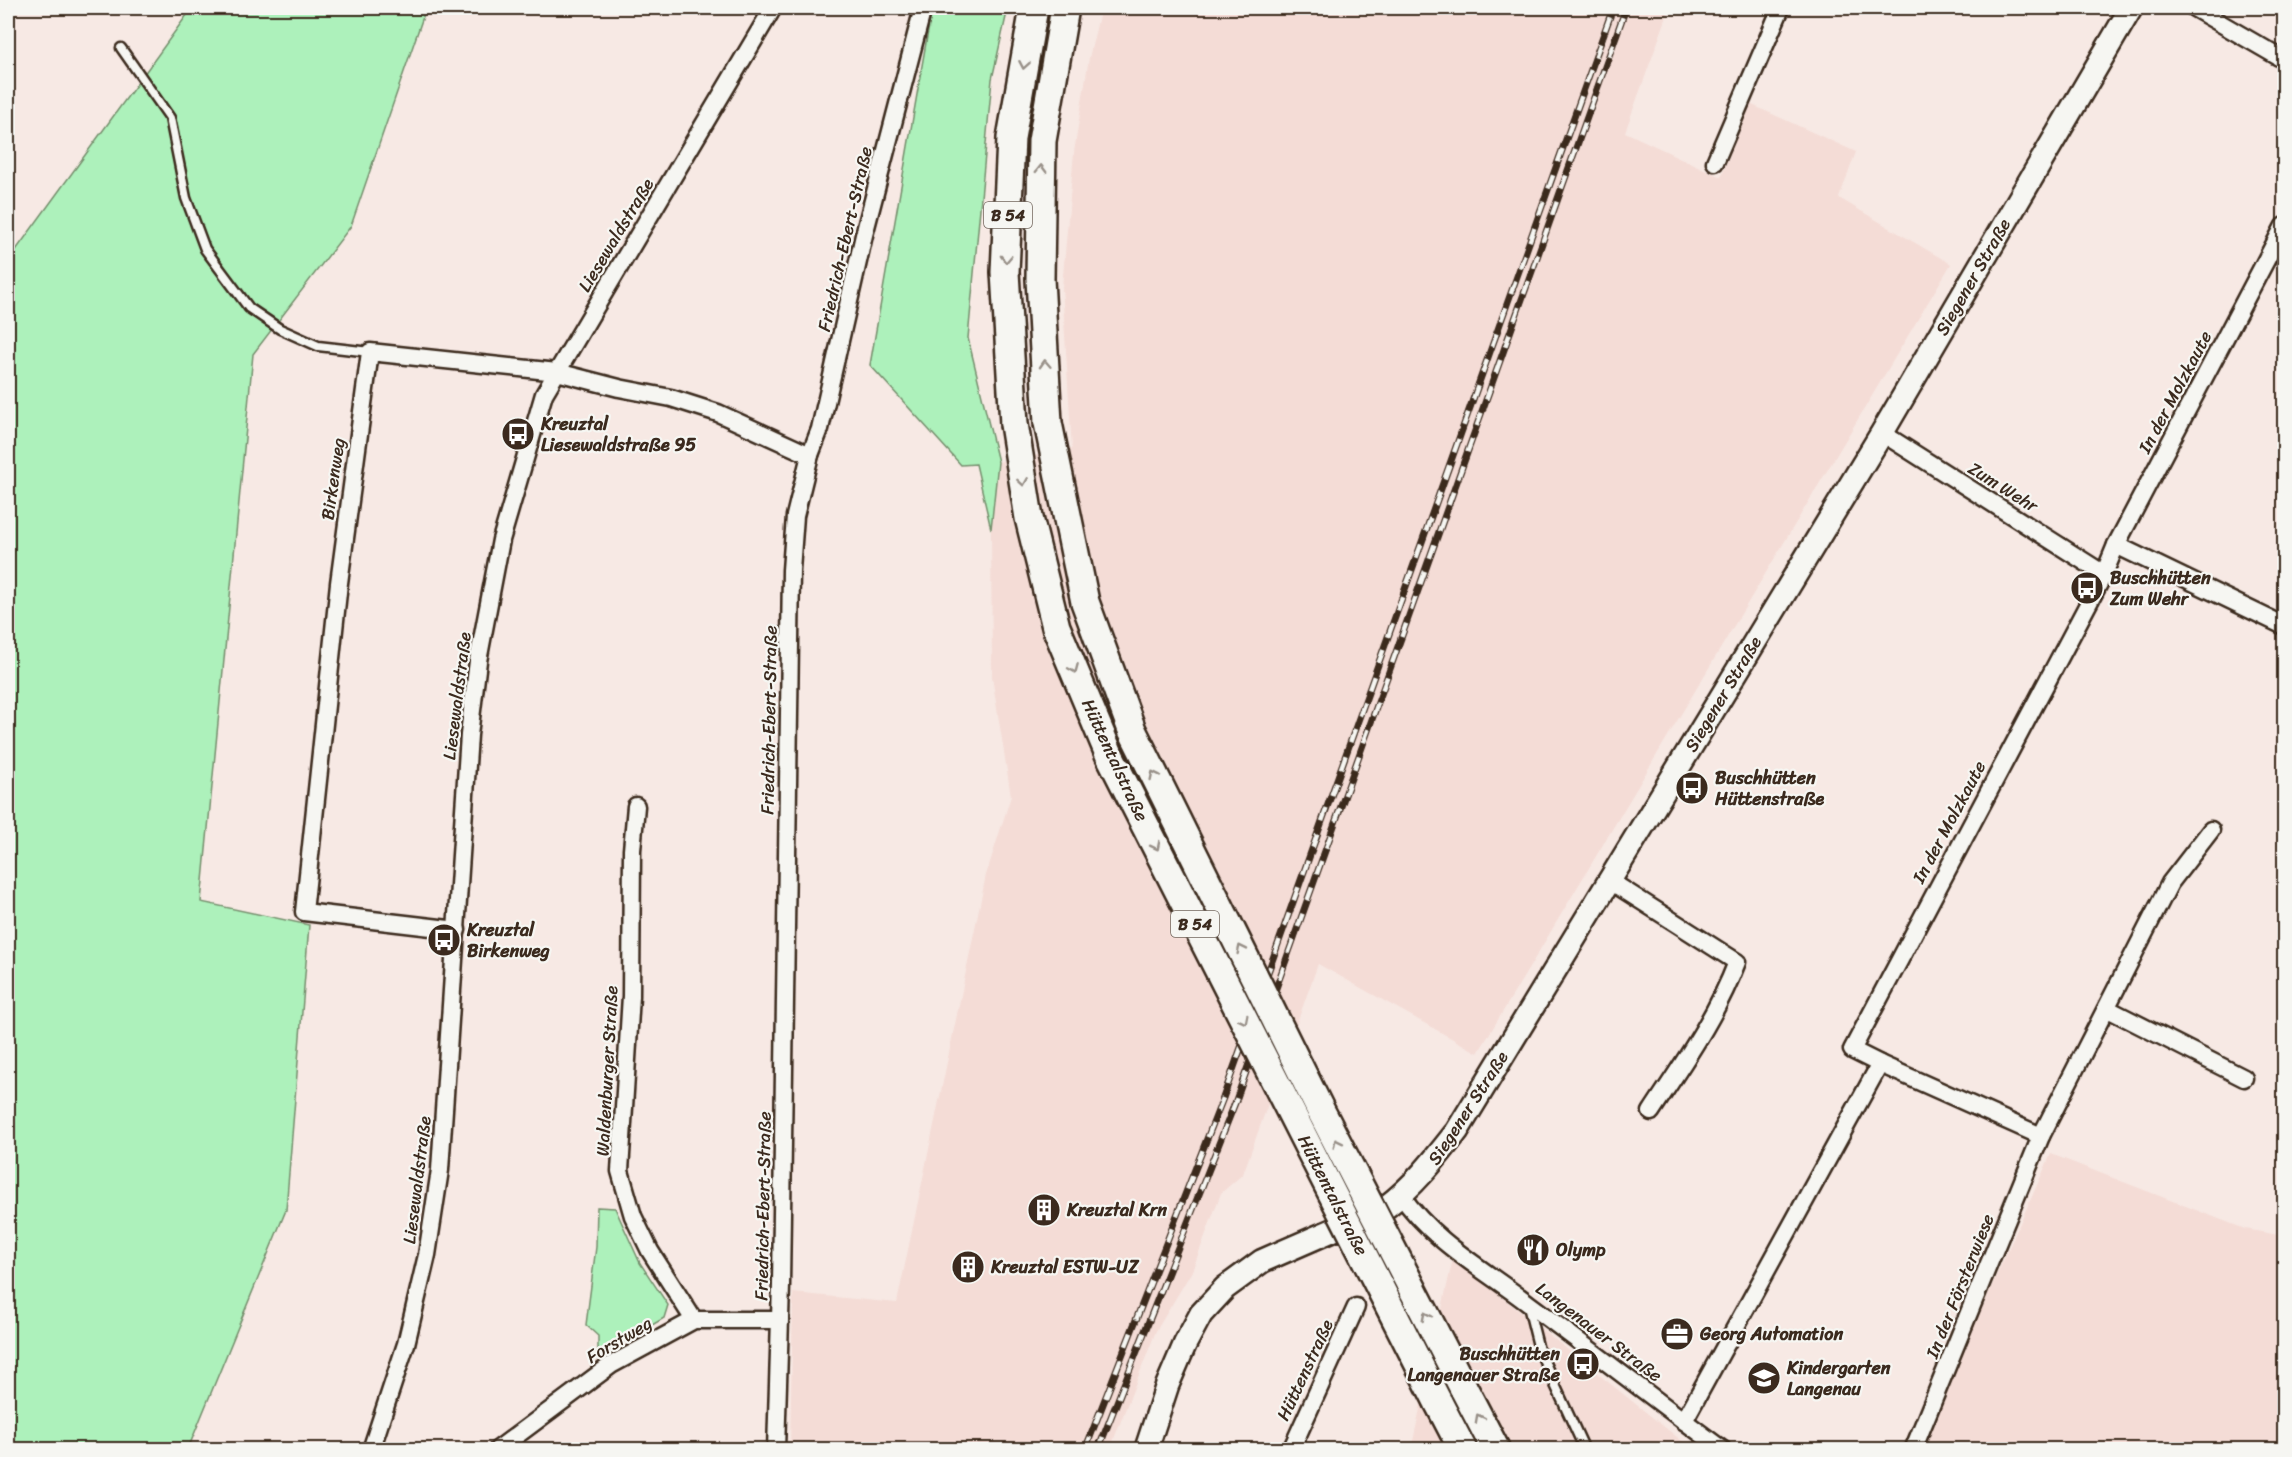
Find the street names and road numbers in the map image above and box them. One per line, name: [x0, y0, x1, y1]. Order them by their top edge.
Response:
street label: Friedrich-Ebert-Straße: [808, 143, 882, 335]
street label: Liesewaldstraße: [569, 171, 663, 298]
road number: B 54: [984, 202, 1032, 228]
street label: Siegener Straße: [1926, 212, 2020, 342]
street label: In der Molzkaute: [2129, 325, 2221, 460]
street label: Birkenweg: [311, 436, 355, 522]
street label: Zum Wehr: [1961, 453, 2046, 522]
street label: Friedrich-Ebert-Straße: [751, 625, 787, 815]
street label: Siegener Straße: [1676, 629, 1771, 758]
street label: Liesewaldstraße: [433, 630, 481, 762]
street label: Hüttentalstraße: [1073, 693, 1157, 827]
street label: In der Molzkaute: [1903, 755, 1995, 890]
road number: B 54: [1171, 911, 1219, 937]
street label: Waldenburger Straße: [587, 985, 627, 1157]
street label: Siegener Straße: [1419, 1044, 1517, 1172]
street label: Friedrich-Ebert-Straße: [745, 1111, 781, 1301]
street label: Liesewaldstraße: [393, 1114, 441, 1246]
street label: Hüttentalstraße: [1289, 1129, 1377, 1261]
street label: In der Försterwiese: [1916, 1209, 2004, 1364]
street label: Langenauer Straße: [1528, 1273, 1670, 1391]
street label: Forstweg: [580, 1308, 658, 1372]
street label: Hüttenstraße: [1267, 1313, 1343, 1426]

